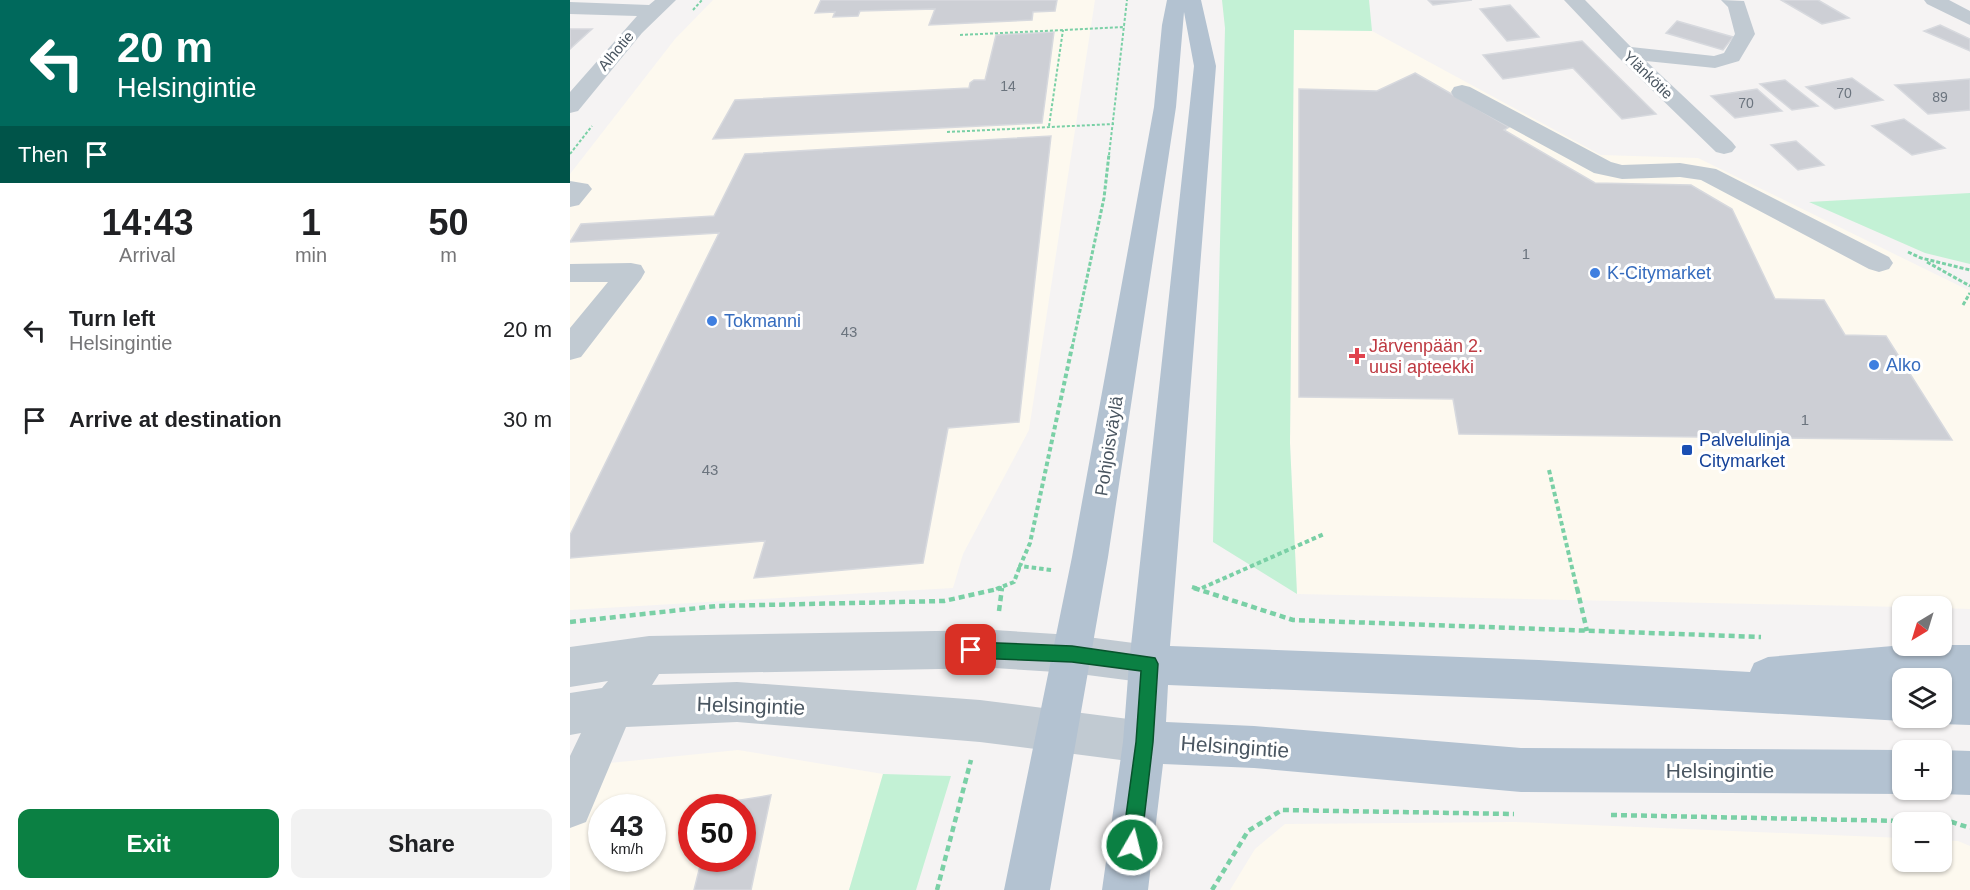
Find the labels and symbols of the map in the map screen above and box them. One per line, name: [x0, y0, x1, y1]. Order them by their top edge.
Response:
street label: Alhotie: [594, 28, 637, 74]
street label: Ylänkötie: [1620, 47, 1676, 102]
house number: 14: [1000, 78, 1016, 94]
house number: 70: [1836, 85, 1852, 101]
house number: 89: [1932, 89, 1948, 105]
house number: 70: [1738, 95, 1754, 111]
house number: 1: [1522, 245, 1530, 262]
place label: K-Citymarket: [1607, 263, 1711, 283]
marker: K-Citymarket: [1588, 266, 1602, 280]
place label: Tokmanni: [724, 311, 801, 331]
marker: Tokmanni: [705, 314, 719, 328]
house number: 43: [841, 323, 857, 340]
place label: Järvenpään 2. uusi apteekki: [1369, 336, 1483, 377]
marker: Järvenpään 2. uusi apteekki: [1350, 349, 1364, 363]
place label: Alko: [1886, 355, 1921, 375]
marker: Alko: [1867, 358, 1881, 372]
street label: Pohjoisväylä: [1091, 394, 1127, 497]
house number: 1: [1801, 411, 1809, 428]
place label: Palvelulinja Citymarket: [1699, 430, 1791, 471]
marker: Palvelulinja Citymarket: [1680, 443, 1694, 457]
house number: 43: [702, 461, 718, 478]
north arrow: [1892, 596, 1952, 656]
pin: [945, 624, 996, 675]
street label: Helsingintie: [696, 692, 806, 719]
street label: Helsingintie: [1180, 731, 1290, 762]
street label: Helsingintie: [1666, 759, 1774, 782]
speed limit sign: 50: [678, 794, 756, 872]
position arrow: [1100, 813, 1164, 877]

